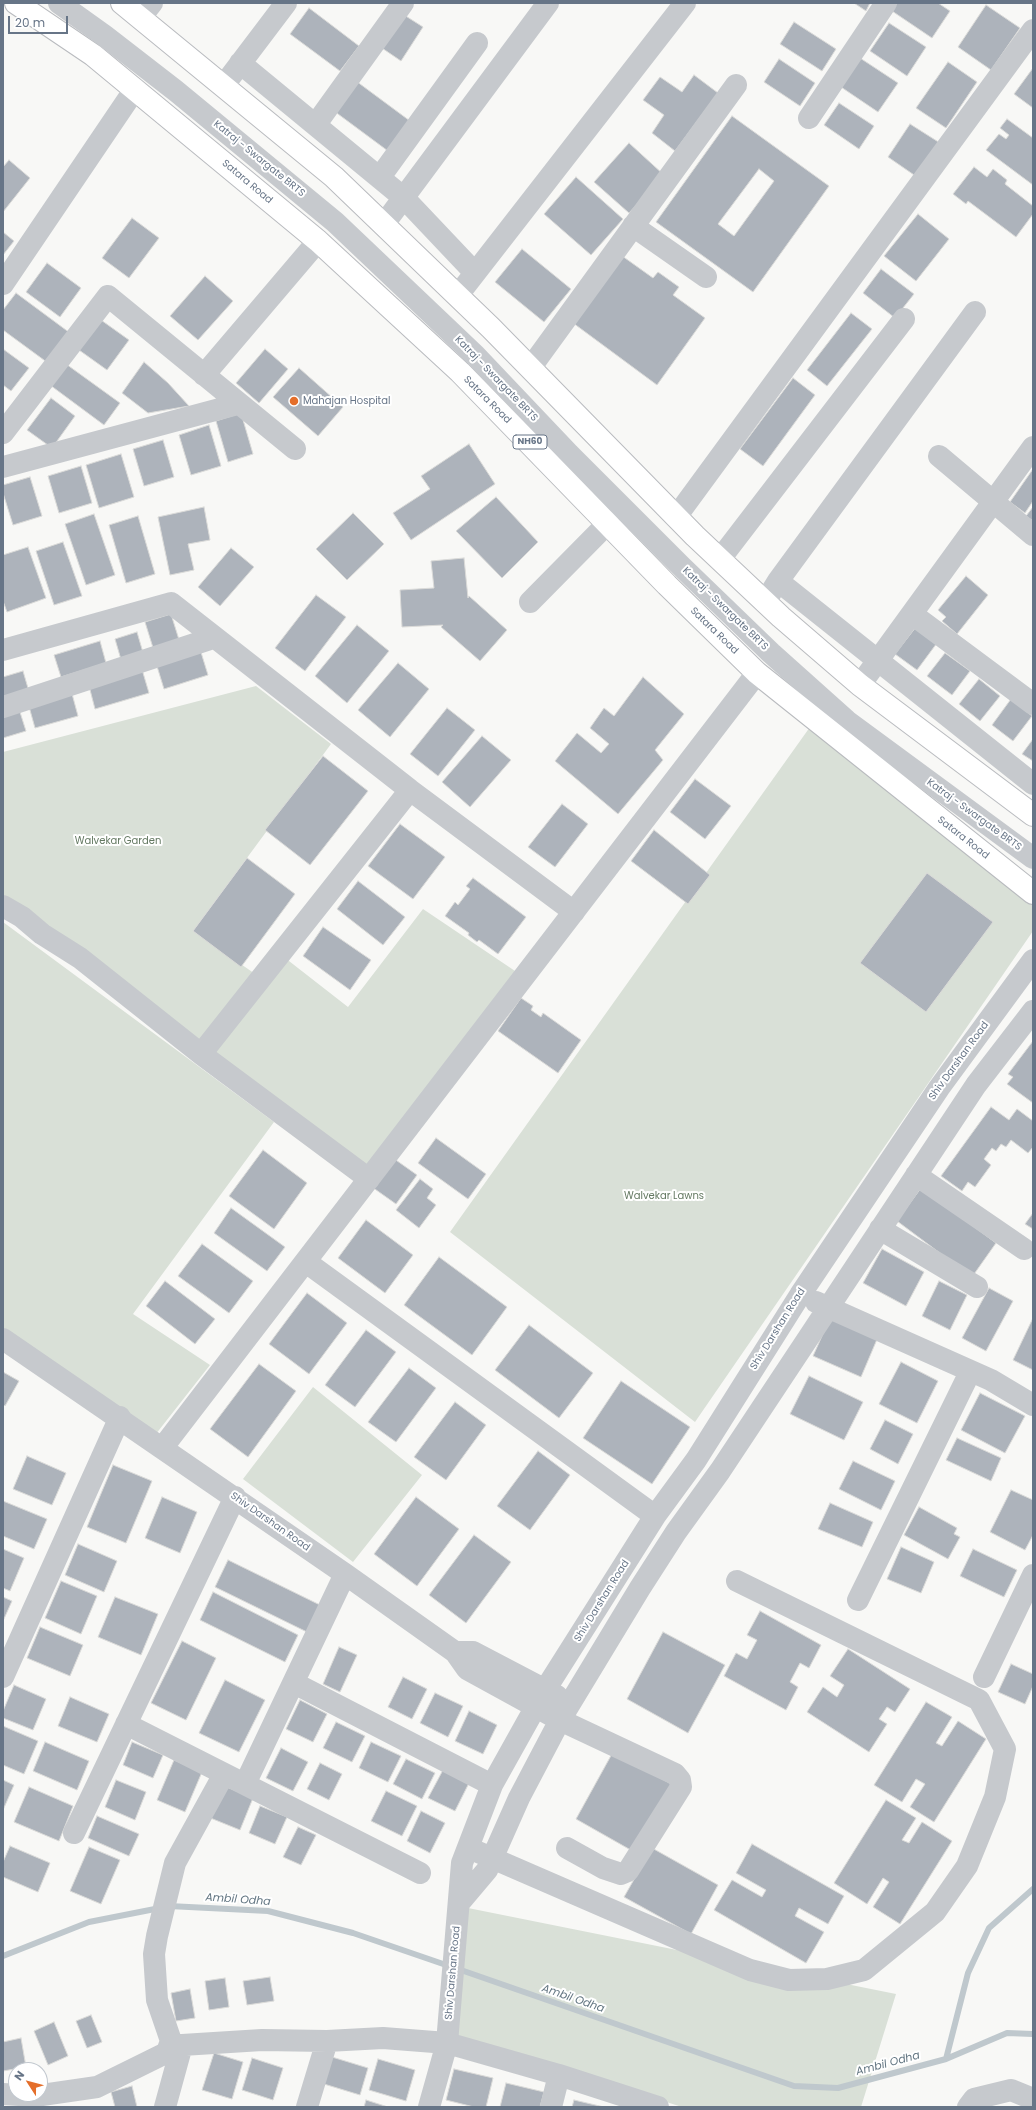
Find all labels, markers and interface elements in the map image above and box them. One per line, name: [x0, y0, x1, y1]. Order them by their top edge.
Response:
scale bar: [10, 8, 70, 34]
text: 20 m: [15, 14, 45, 31]
street label: Katraj - Swargate BRTS: [211, 118, 307, 200]
street label: Satara Road: [219, 157, 275, 207]
street label: Katraj - Swargate BRTS: [452, 334, 540, 424]
street label: Satara Road: [461, 374, 513, 426]
marker: Mahajan Hospital: [288, 395, 300, 407]
place label: Mahajan Hospital: [303, 395, 390, 407]
road number: NH60: [513, 435, 547, 449]
street label: Katraj - Swargate BRTS: [680, 565, 770, 653]
street label: Satara Road: [687, 605, 741, 657]
street label: Katraj - Swargate BRTS: [924, 777, 1024, 853]
street label: Satara Road: [935, 814, 991, 862]
park label: Walvekar Garden: [75, 835, 161, 847]
street label: Shiv Darshan Road: [927, 1019, 991, 1103]
park label: Walvekar Lawns: [624, 1190, 704, 1202]
street label: Shiv Darshan Road: [748, 1286, 808, 1372]
street label: Shiv Darshan Road: [228, 1490, 312, 1554]
street label: Shiv Darshan Road: [572, 1558, 632, 1644]
water label: Ambil Odha: [205, 1891, 271, 1909]
street label: Shiv Darshan Road: [443, 1926, 463, 2020]
water label: Ambil Odha: [540, 1982, 606, 2016]
water label: Ambil Odha: [855, 2049, 921, 2079]
north arrow: [8, 2062, 48, 2102]
text: N: [10, 2067, 28, 2084]

